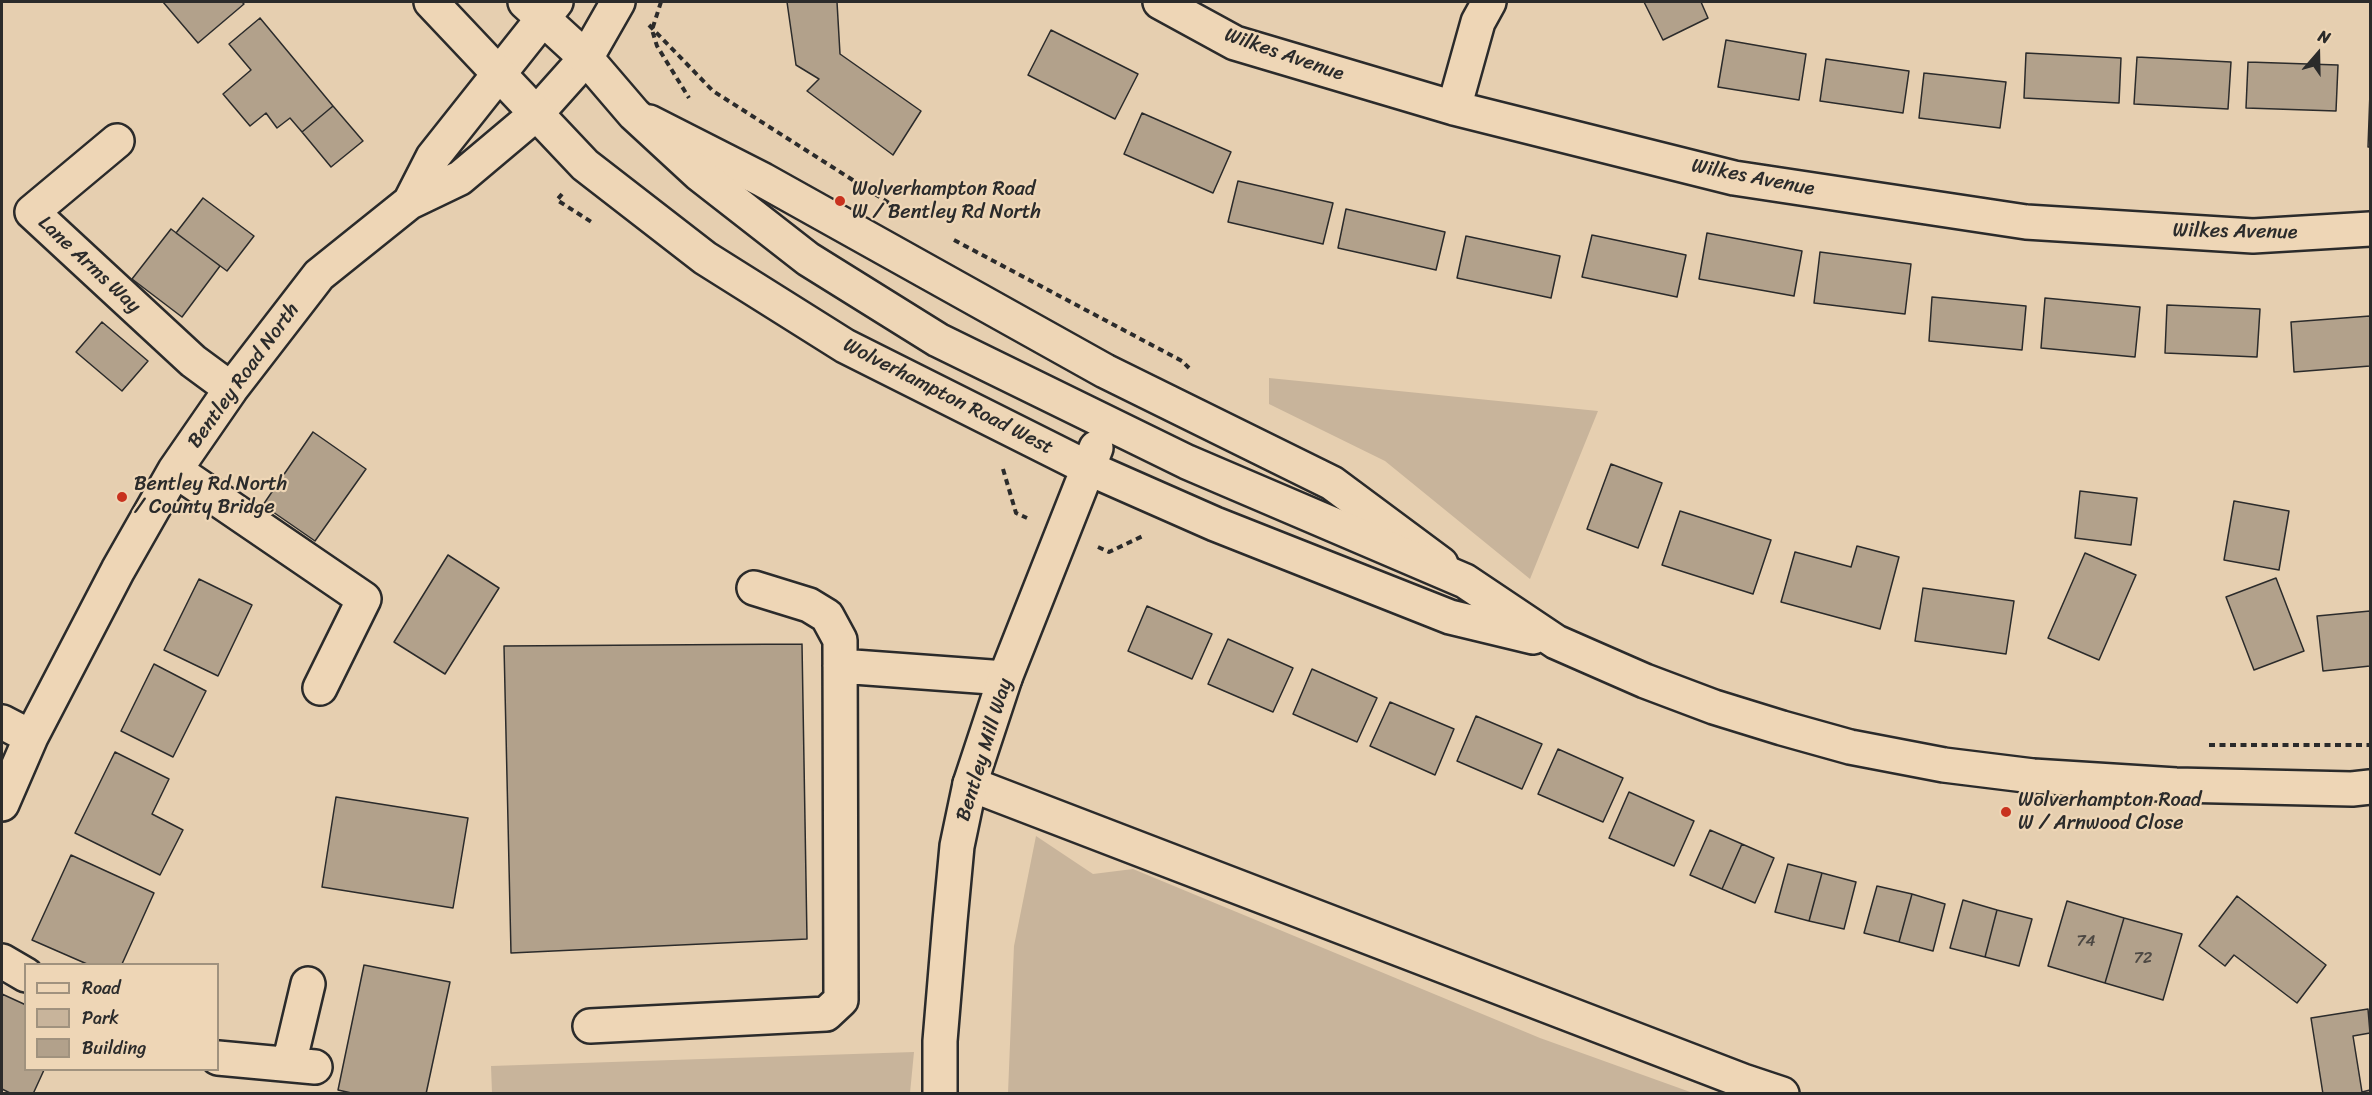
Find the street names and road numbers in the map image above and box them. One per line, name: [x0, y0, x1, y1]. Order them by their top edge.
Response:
street label: Wilkes Avenue: [1221, 23, 1347, 87]
street label: Wilkes Avenue: [1689, 154, 1817, 202]
street label: Lane Arms Way: [33, 211, 145, 319]
street label: Wilkes Avenue: [2172, 219, 2298, 245]
street label: Bentley Road North: [183, 299, 305, 453]
street label: Wolverhampton Road West: [839, 334, 1057, 460]
street label: Bentley Mill Way: [952, 676, 1018, 824]

